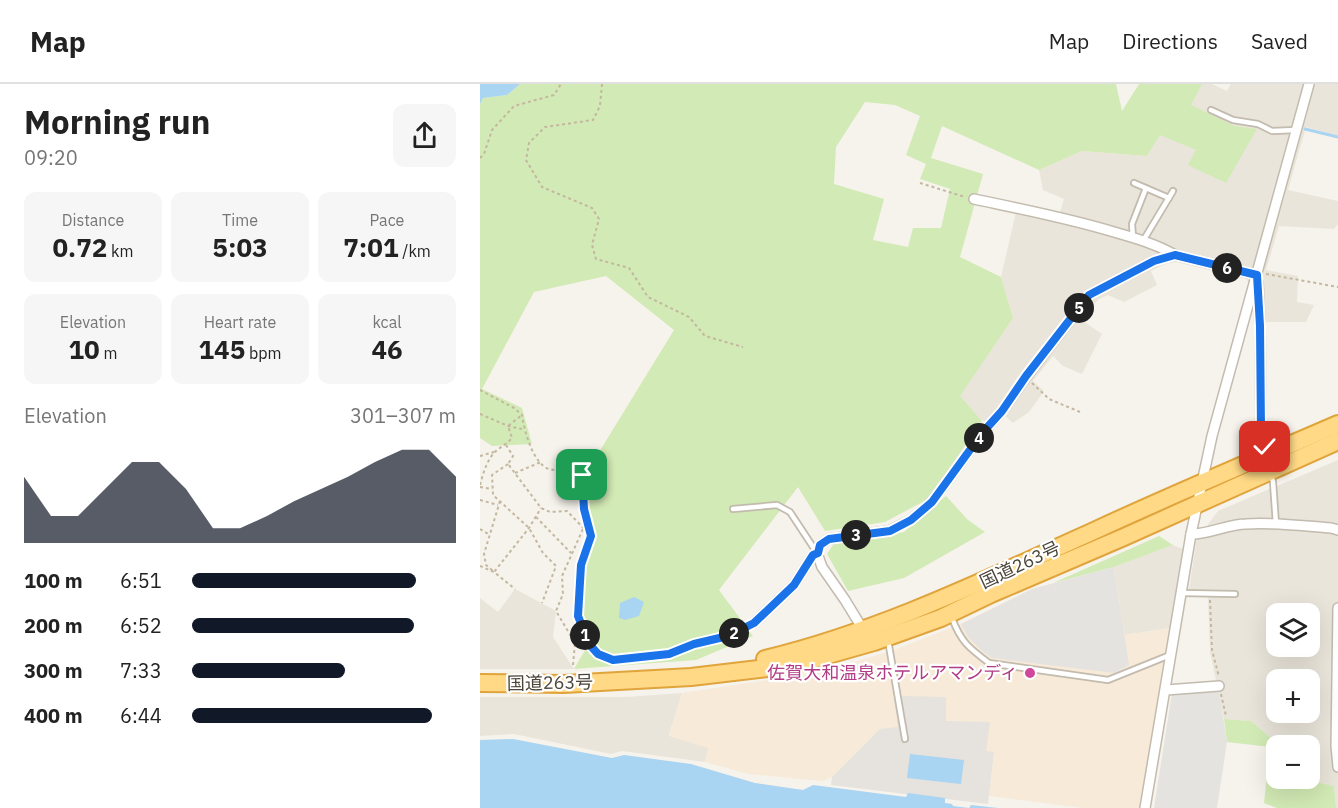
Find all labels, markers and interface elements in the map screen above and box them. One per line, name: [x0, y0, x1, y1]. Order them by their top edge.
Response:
text: Map: [30, 23, 86, 60]
text: Map: [1049, 27, 1089, 55]
text: Directions: [1122, 27, 1218, 55]
text: Saved: [1251, 27, 1308, 55]
text: Morning run: [24, 100, 210, 143]
button: share: [393, 104, 456, 167]
text: 09:20: [24, 144, 78, 171]
text: Distance: [62, 210, 124, 230]
text: Time: [222, 210, 258, 230]
text: Pace: [370, 210, 404, 230]
text: 0.72: [52, 230, 107, 264]
text: 5:03: [212, 230, 268, 264]
text: 7:01: [343, 230, 399, 264]
text: km: [107, 241, 134, 261]
text: /km: [399, 241, 431, 261]
pin: 6: [1212, 253, 1242, 283]
text: 6: [1222, 258, 1232, 278]
pin: 5: [1064, 293, 1094, 323]
text: 5: [1074, 298, 1084, 318]
text: Elevation: [60, 312, 126, 332]
text: Heart rate: [204, 312, 276, 332]
text: kcal: [372, 312, 402, 332]
text: 10: [69, 332, 100, 366]
text: 145: [198, 332, 245, 366]
text: 46: [371, 332, 403, 366]
text: m: [100, 343, 117, 363]
text: bpm: [245, 343, 282, 363]
text: Elevation: [24, 402, 107, 429]
text: 301–307 m: [350, 402, 456, 429]
pin: [1239, 421, 1290, 472]
pin: 4: [964, 423, 994, 453]
text: 4: [974, 428, 984, 448]
icon: check: [1248, 430, 1281, 463]
pin: [556, 449, 607, 500]
icon: arrive: [565, 458, 598, 491]
pin: 3: [841, 520, 871, 550]
text: 3: [851, 525, 861, 545]
street label: 国道263号: [976, 536, 1064, 593]
text: 100 m: [24, 567, 83, 594]
text: 6:51: [120, 567, 162, 594]
map controls: [1266, 603, 1320, 789]
button: layers: [1266, 603, 1320, 657]
text: 200 m: [24, 612, 83, 639]
text: 6:52: [120, 612, 162, 639]
pin: 2: [719, 618, 749, 648]
pin: 1: [570, 620, 600, 650]
text: 2: [729, 623, 739, 643]
text: 1: [580, 625, 590, 645]
text: 300 m: [24, 657, 83, 684]
text: 7:33: [120, 657, 162, 684]
place label: 佐賀大和温泉ホテルアマンディ: [767, 661, 1018, 684]
marker: 佐賀大和温泉ホテルアマンディ: [1023, 666, 1037, 680]
button: +: [1266, 669, 1320, 723]
street label: 国道263号: [507, 670, 593, 695]
text: 400 m: [24, 702, 83, 729]
text: 6:44: [120, 702, 162, 729]
button: −: [1266, 735, 1320, 789]

